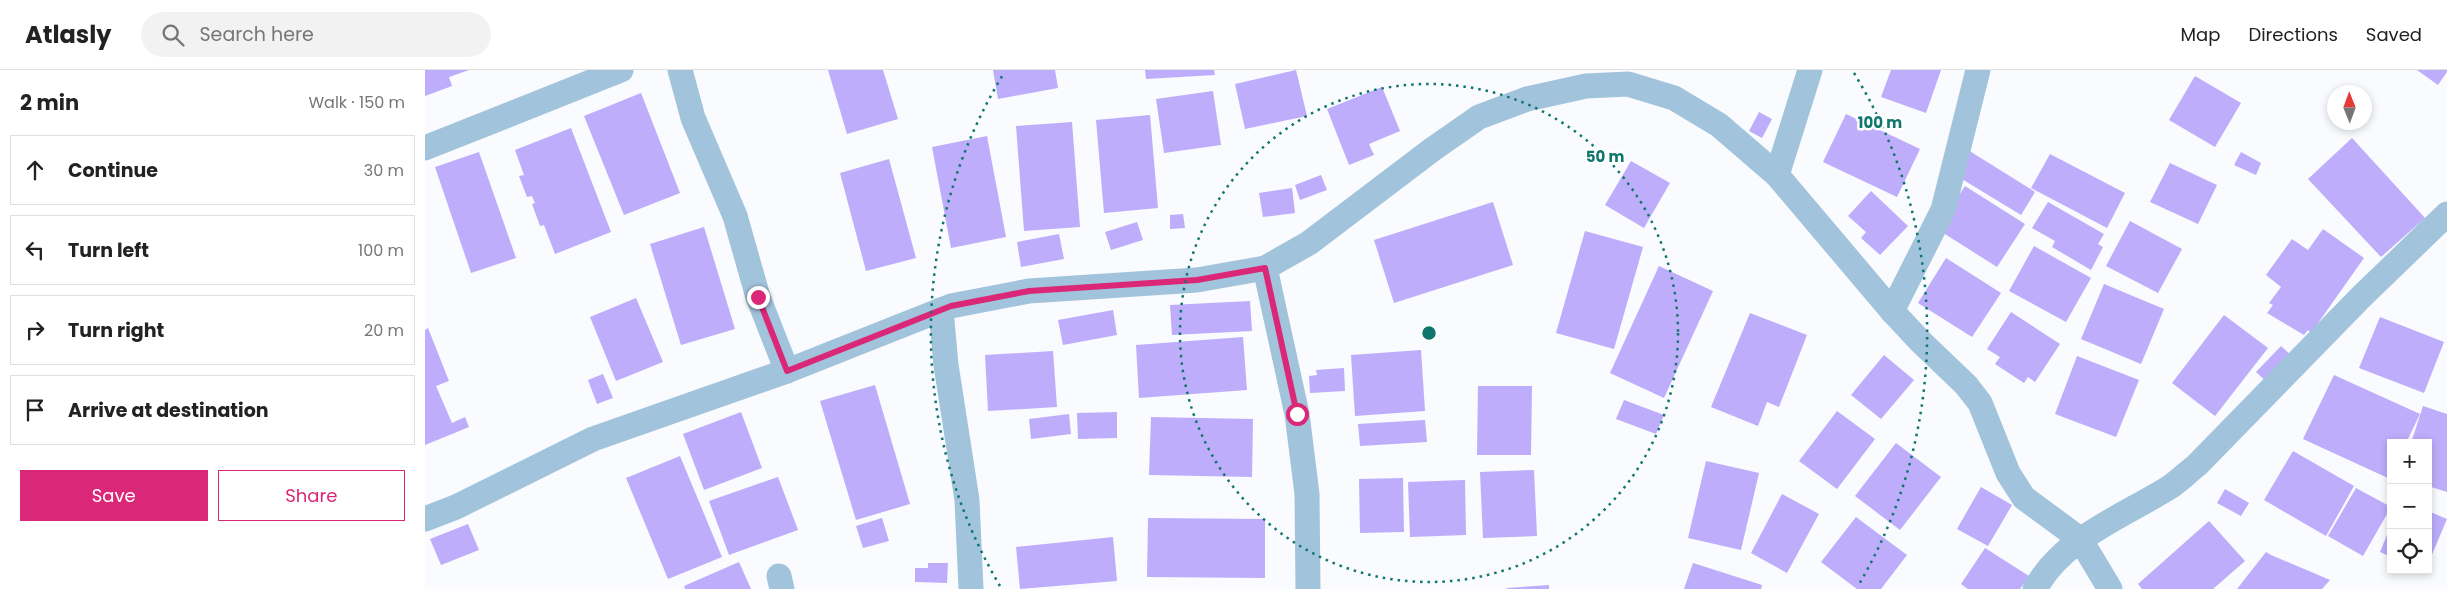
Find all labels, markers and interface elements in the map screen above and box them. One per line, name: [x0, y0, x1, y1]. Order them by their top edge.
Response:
search box: [141, 12, 491, 57]
text: Atlasly: [25, 18, 111, 51]
icon: search: [159, 21, 187, 49]
text: Search here: [199, 21, 314, 48]
text: Map: [2181, 22, 2220, 47]
text: Directions: [2248, 22, 2338, 47]
text: Saved: [2366, 22, 2422, 47]
north arrow: [2327, 85, 2372, 130]
text: 2 min: [20, 88, 79, 117]
text: Walk · 150 m: [308, 91, 405, 114]
text: 100 m: [1858, 112, 1902, 133]
text: 50 m: [1586, 146, 1624, 167]
icon: ahead: [21, 156, 49, 184]
text: Continue: [68, 157, 158, 184]
text: 30 m: [364, 159, 404, 182]
icon: left: [21, 236, 49, 264]
text: Turn left: [68, 237, 149, 264]
text: 100 m: [358, 239, 404, 262]
route end: [747, 286, 770, 309]
icon: right: [21, 316, 49, 344]
text: Turn right: [68, 317, 164, 344]
text: 20 m: [364, 319, 404, 342]
centre of rings: [1420, 324, 1438, 342]
icon: arrive: [21, 396, 49, 424]
text: Arrive at destination: [68, 397, 269, 424]
route start: [1286, 403, 1309, 426]
map controls: [2387, 439, 2432, 574]
button: +: [2387, 439, 2432, 484]
button: Save: [20, 470, 208, 521]
button: Share: [218, 470, 405, 521]
button: −: [2387, 484, 2432, 529]
button: locate: [2387, 529, 2432, 574]

